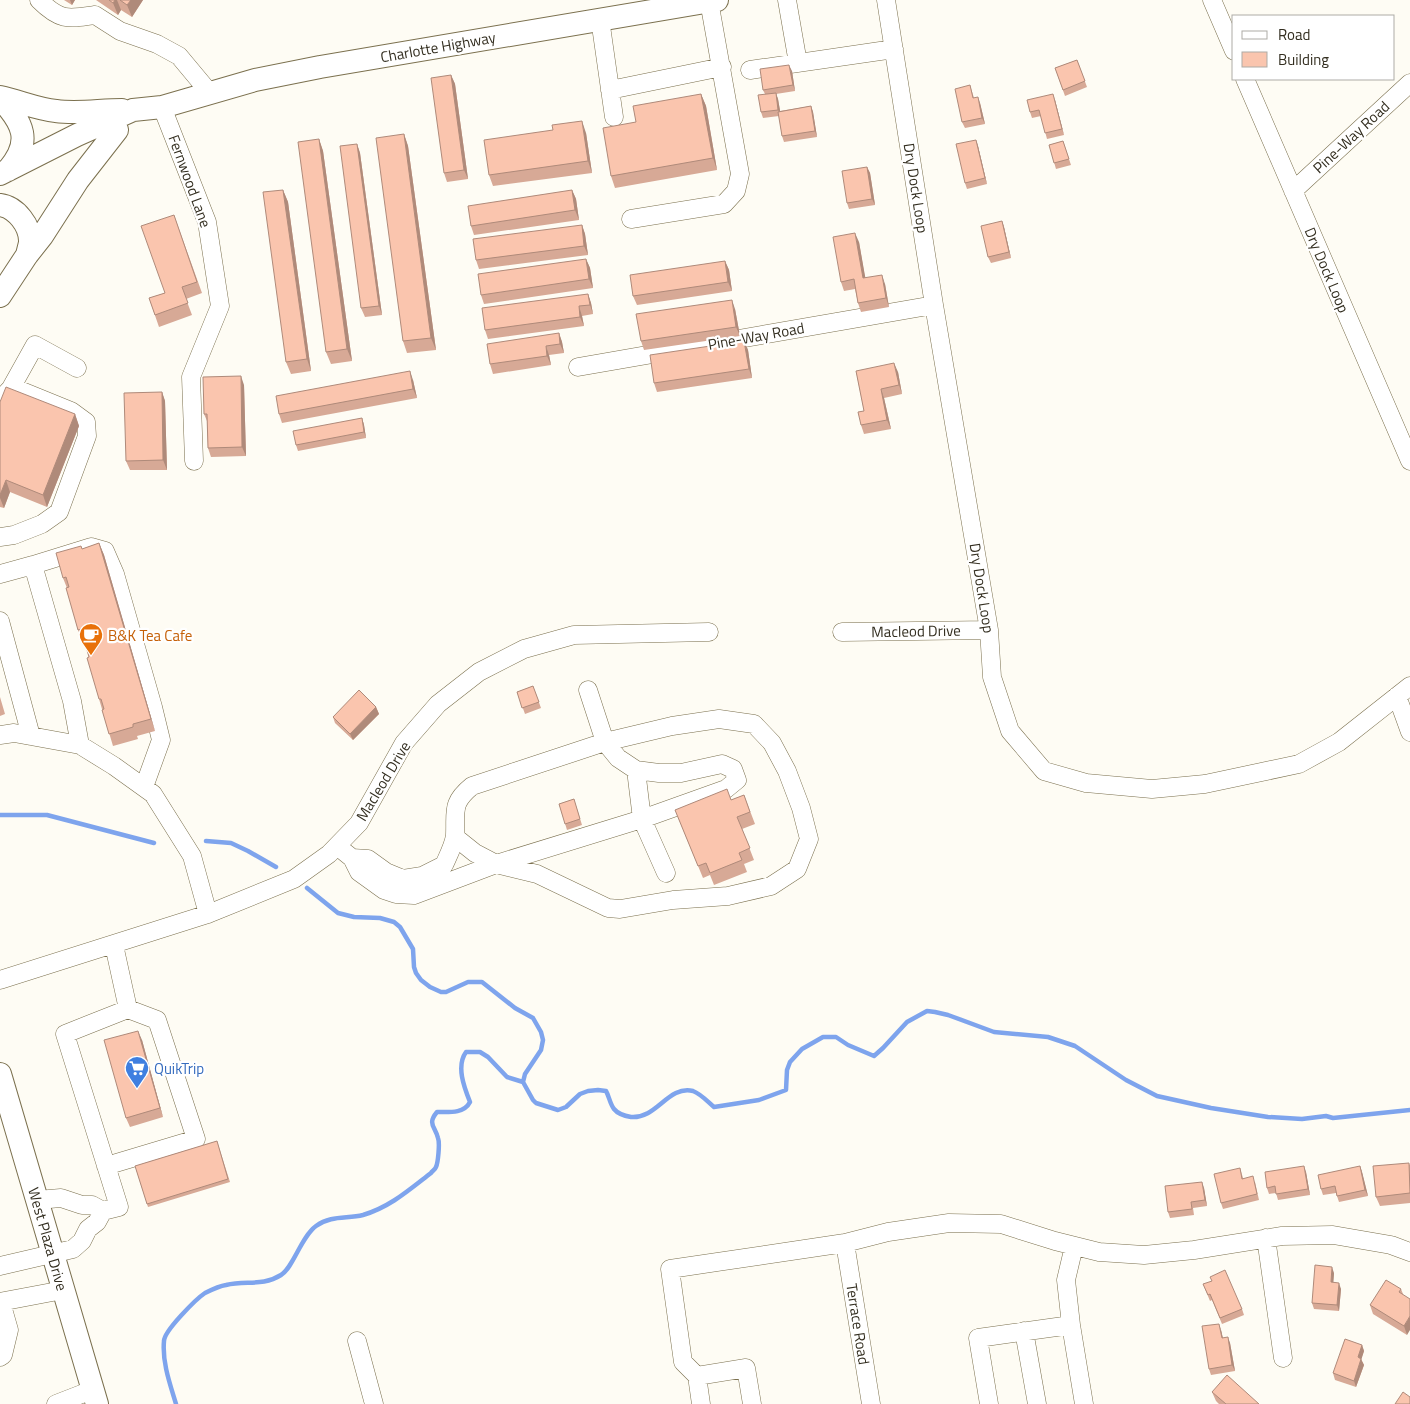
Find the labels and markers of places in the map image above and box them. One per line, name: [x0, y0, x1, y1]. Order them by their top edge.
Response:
cafe icon: B&K Tea Cafe: [78, 622, 104, 656]
place label: B&K Tea Cafe: [108, 624, 192, 647]
supermarket icon: QuikTrip: [124, 1055, 150, 1089]
place label: QuikTrip: [154, 1057, 204, 1080]

